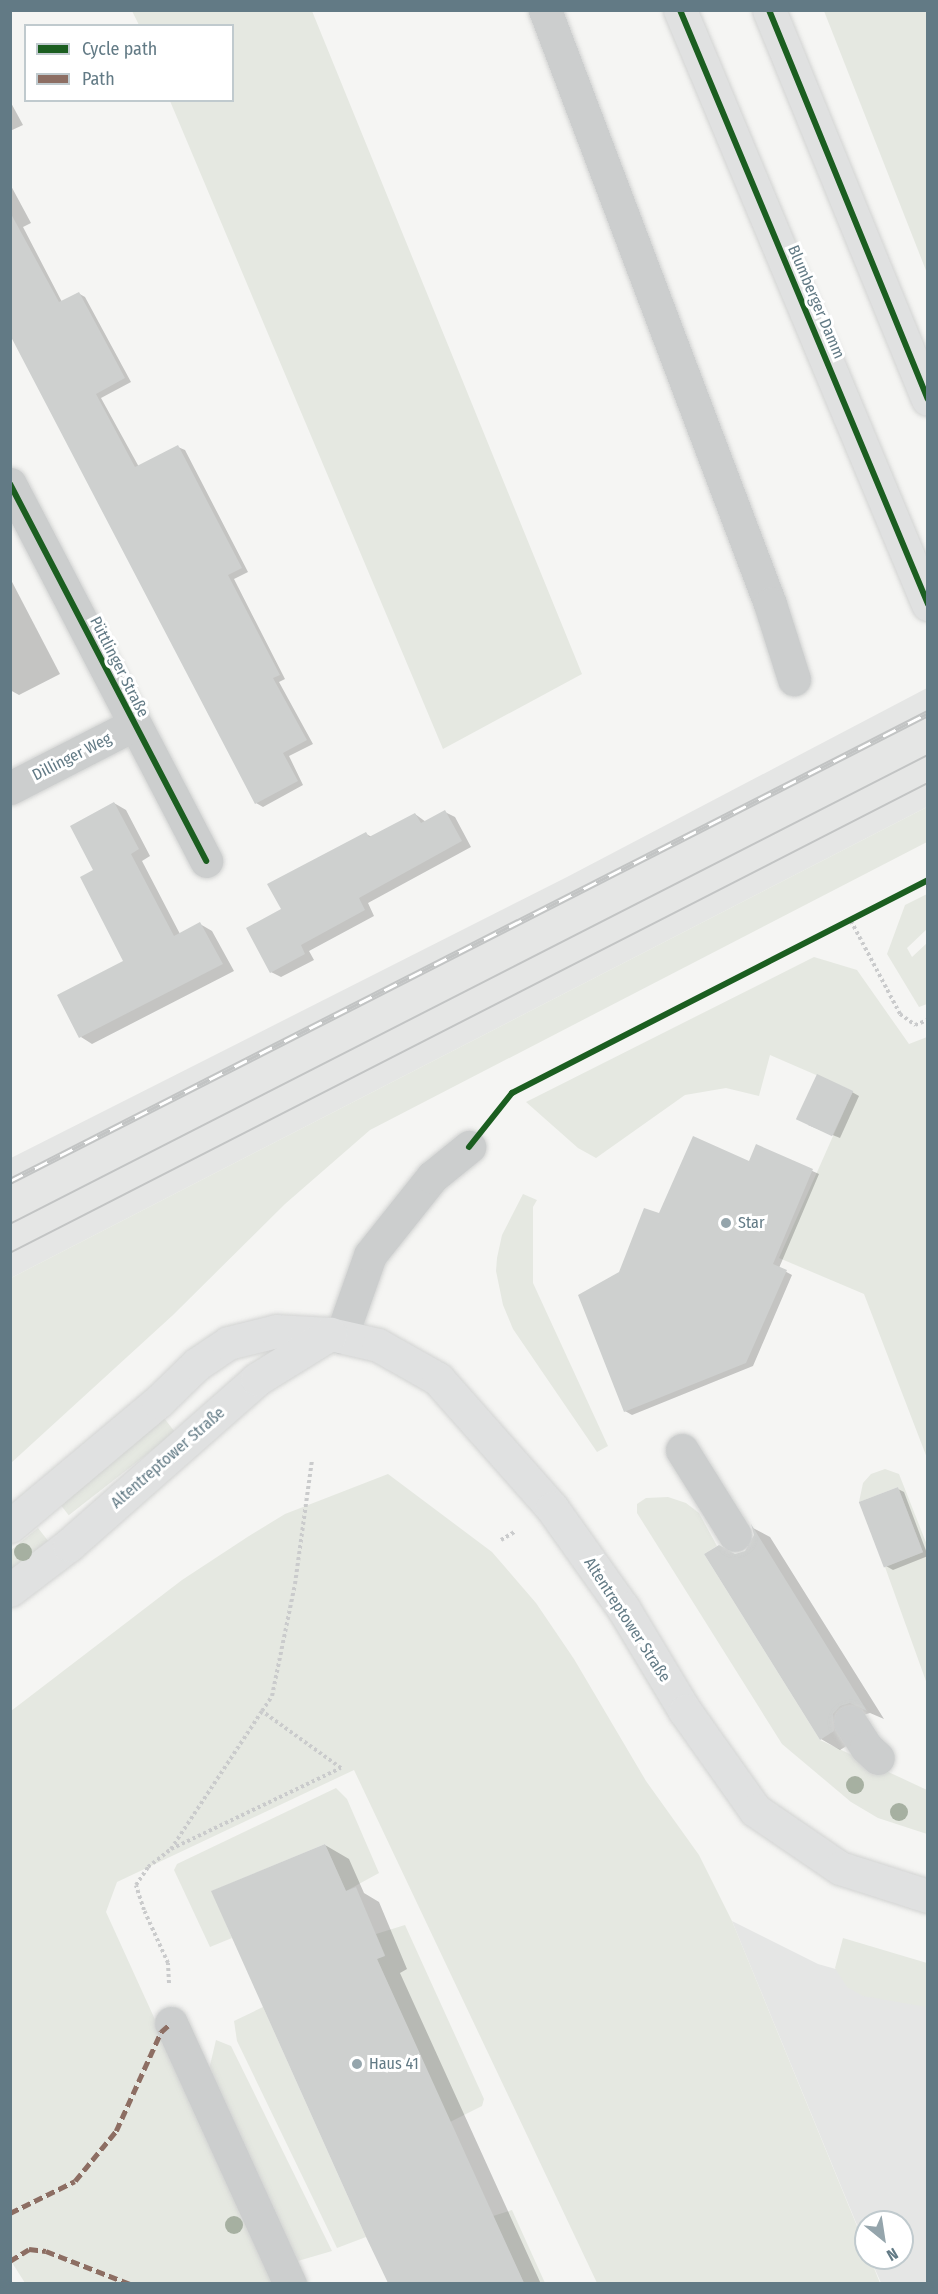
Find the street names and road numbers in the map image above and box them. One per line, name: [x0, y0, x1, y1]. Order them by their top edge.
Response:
street label: Blumberger Damm: [783, 242, 849, 362]
street label: Püttlinger Straße: [85, 613, 153, 721]
street label: Dillinger Weg: [29, 729, 115, 785]
street label: Altentreptower Straße: [107, 1403, 229, 1513]
street label: Altentreptower Straße: [580, 1554, 674, 1686]

